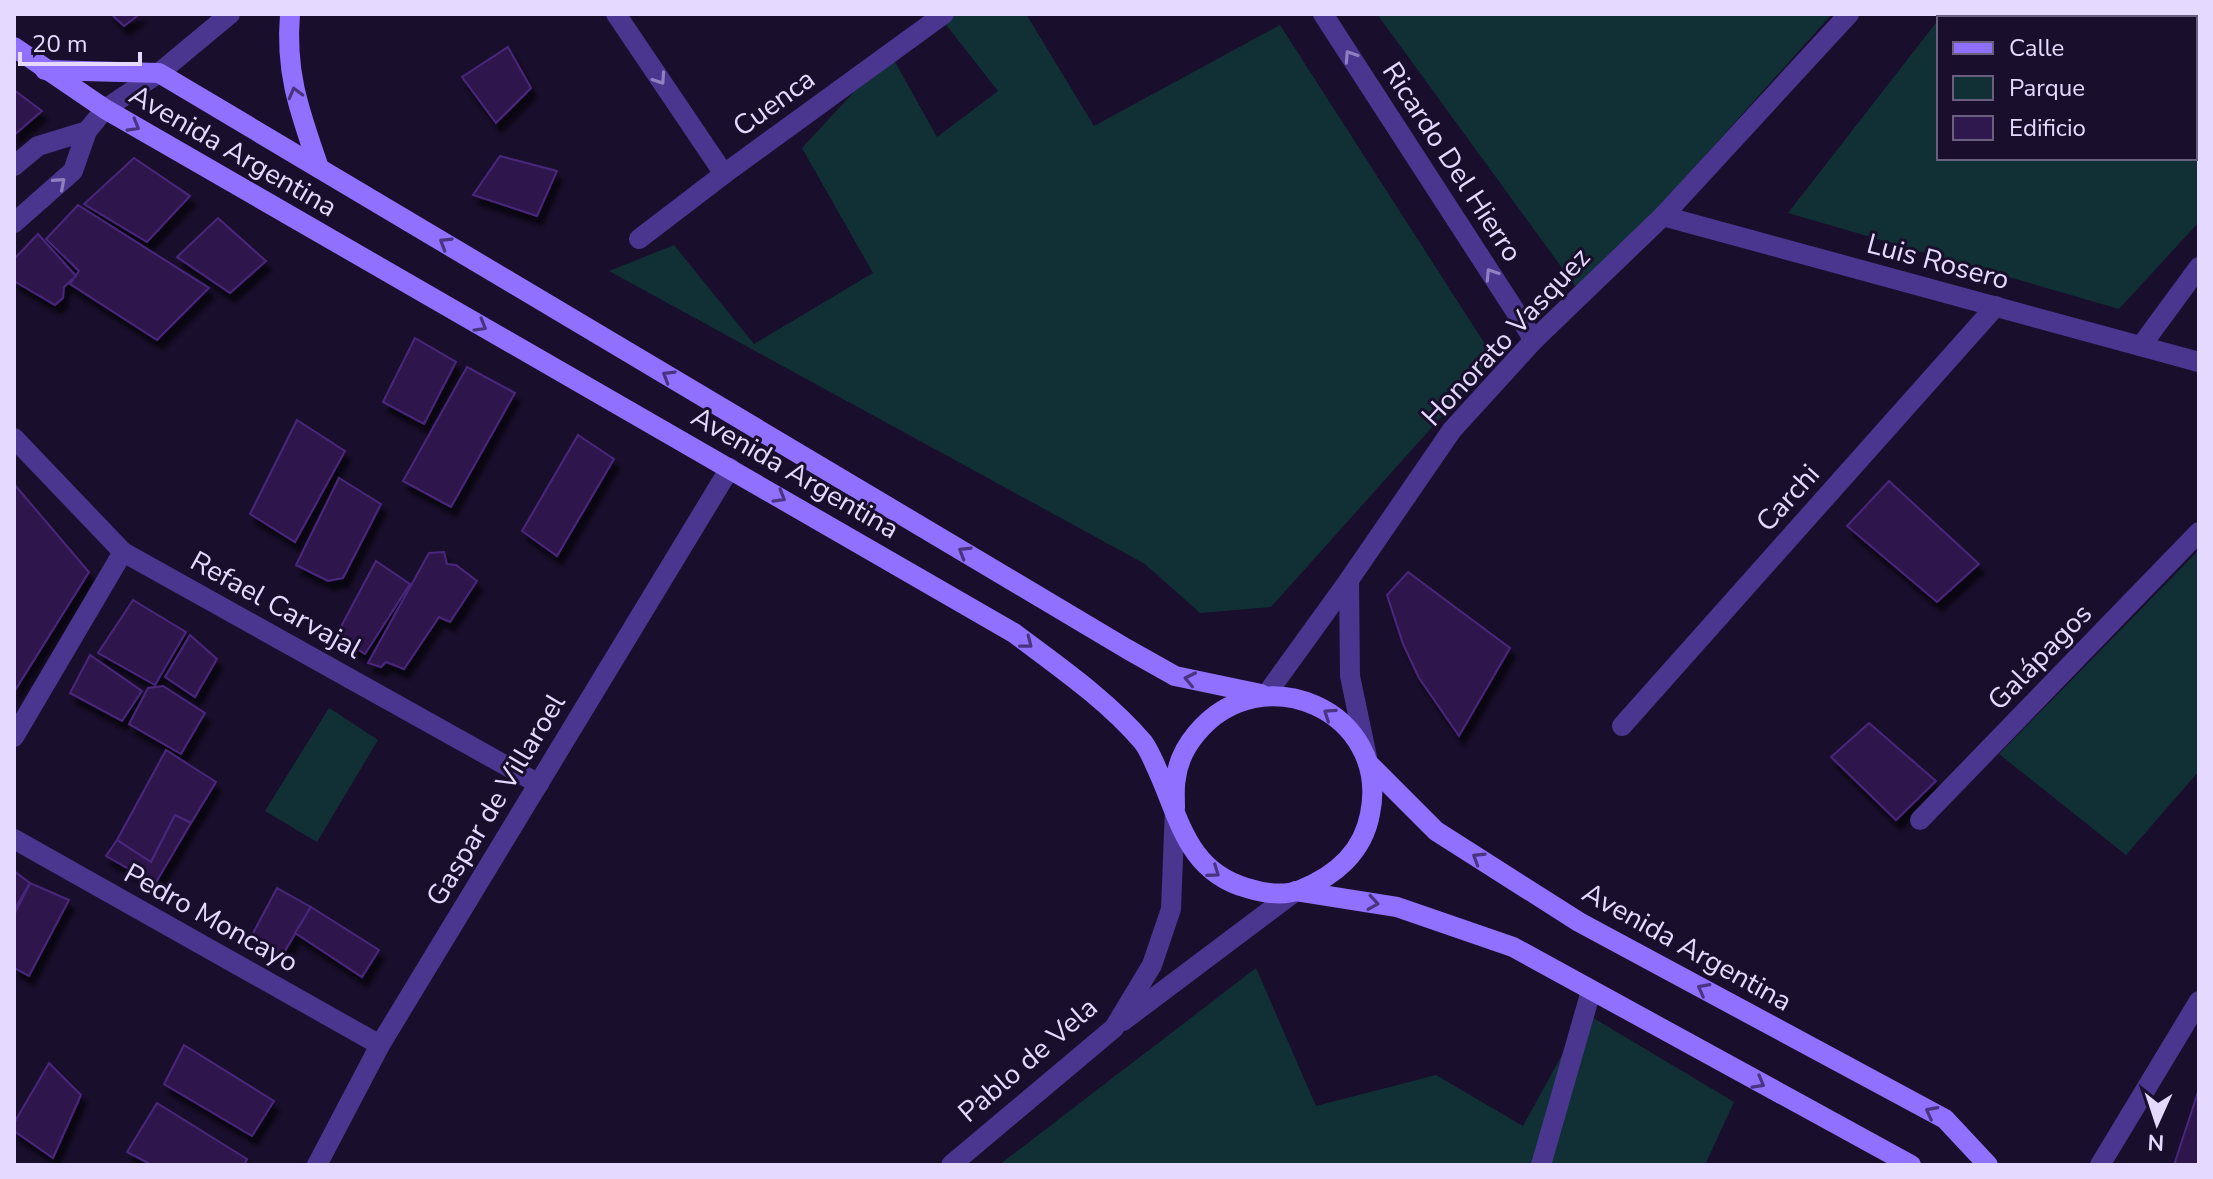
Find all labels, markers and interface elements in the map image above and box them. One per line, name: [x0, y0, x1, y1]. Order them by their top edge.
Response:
scale bar: [20, 16, 140, 66]
legend: [1937, 16, 2197, 160]
text: 20 m: [32, 28, 88, 60]
text: Calle: [2009, 32, 2064, 64]
one-way arrow: [1345, 50, 1360, 65]
street label: Ricardo Del Hierro: [1373, 55, 1531, 269]
street label: Cuenca: [725, 60, 823, 146]
one-way arrow: [650, 70, 665, 84]
text: Parque: [2009, 72, 2085, 104]
street label: Avenida Argentina: [122, 76, 344, 226]
one-way arrow: [288, 87, 304, 101]
text: Edificio: [2009, 112, 2086, 144]
one-way arrow: [125, 116, 140, 132]
one-way arrow: [50, 178, 65, 193]
street label: Luis Rosero: [1863, 225, 2013, 299]
one-way arrow: [439, 237, 454, 253]
street label: Honorato Vasquez: [1413, 239, 1599, 435]
one-way arrow: [1486, 268, 1501, 283]
one-way arrow: [472, 317, 487, 332]
one-way arrow: [662, 370, 677, 386]
street label: Avenida Argentina: [684, 398, 906, 548]
street label: Carchi: [1748, 456, 1828, 540]
one-way arrow: [771, 487, 785, 503]
street label: Refael Carvajal: [183, 542, 369, 668]
one-way arrow: [958, 546, 973, 562]
street label: Galápagos: [1979, 595, 2101, 719]
one-way arrow: [1019, 634, 1033, 648]
one-way arrow: [1183, 671, 1197, 688]
street label: Gaspar de Villaroel: [418, 686, 575, 913]
one-way arrow: [1324, 709, 1338, 724]
one-way arrow: [1473, 852, 1487, 867]
street label: Pedro Moncayo: [117, 854, 305, 982]
one-way arrow: [1206, 862, 1220, 877]
street label: Avenida Argentina: [1575, 874, 1799, 1020]
one-way arrow: [1366, 894, 1380, 911]
one-way arrow: [1696, 983, 1711, 998]
street label: Pablo de Vela: [950, 989, 1106, 1131]
one-way arrow: [1751, 1073, 1766, 1088]
north arrow: [2117, 1083, 2197, 1163]
one-way arrow: [1926, 1106, 1940, 1122]
text: N: [2147, 1127, 2165, 1157]

